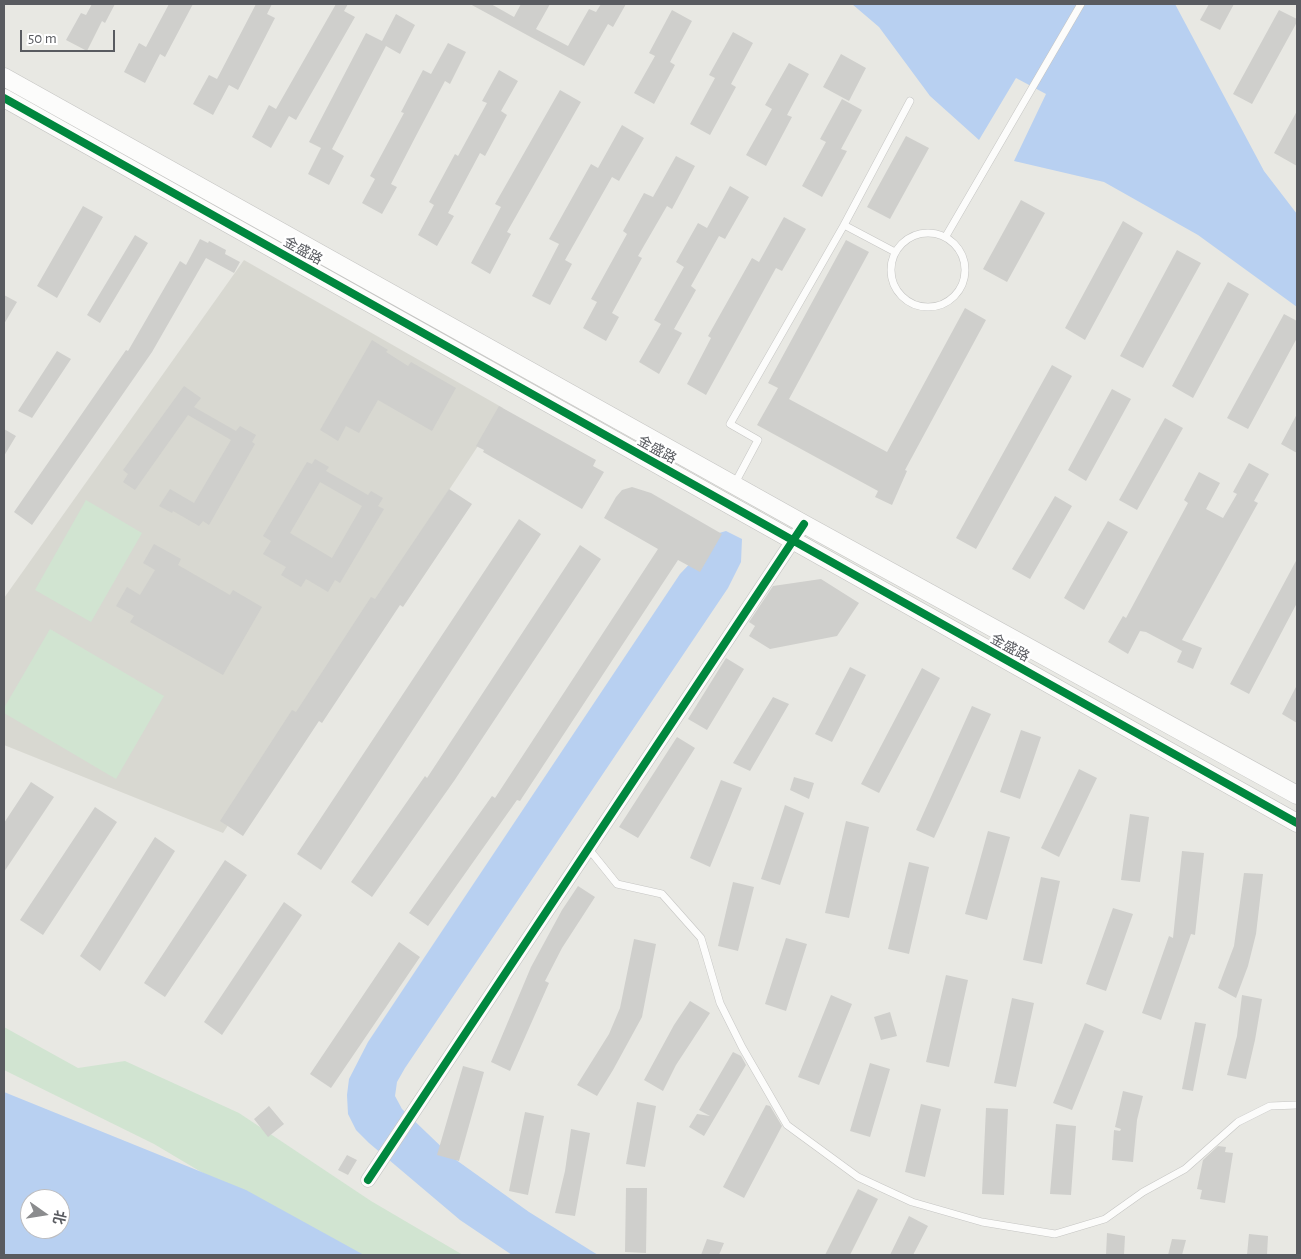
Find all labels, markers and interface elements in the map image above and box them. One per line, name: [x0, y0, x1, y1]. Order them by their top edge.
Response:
scale bar: [22, 20, 118, 52]
text: 50 m: [28, 31, 57, 46]
street label: 金盛路: [281, 233, 325, 269]
street label: 金盛路: [635, 432, 679, 468]
street label: 金盛路: [988, 630, 1032, 666]
north arrow: [20, 1189, 70, 1239]
text: 北: [50, 1209, 67, 1226]

